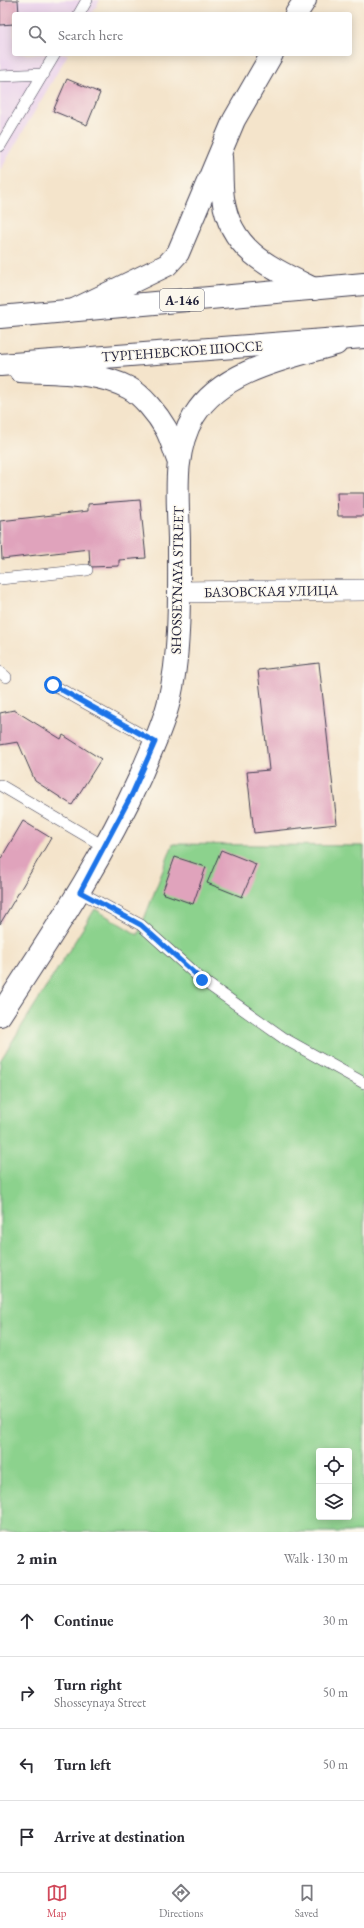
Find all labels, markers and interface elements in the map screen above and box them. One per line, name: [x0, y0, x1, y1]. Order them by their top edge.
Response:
search box: [12, 12, 352, 56]
icon: search: [26, 23, 48, 45]
text: Search here: [58, 25, 123, 44]
road number: А-146: [160, 289, 204, 311]
street label: ТУРГЕНЕВСКОЕ ШОССЕ: [101, 336, 263, 366]
street label: SHOSSEYNAYA STREET: [167, 505, 187, 654]
street label: БАЗОВСКАЯ УЛИЦА: [204, 581, 339, 601]
route start: [44, 676, 62, 694]
route end: [193, 971, 211, 989]
map controls: [316, 1448, 352, 1520]
button: locate: [316, 1448, 352, 1484]
button: layers: [316, 1484, 352, 1520]
text: 2 min: [16, 1547, 57, 1569]
text: Walk · 130 m: [284, 1550, 348, 1567]
icon: ahead: [16, 1610, 38, 1632]
text: Continue: [54, 1611, 114, 1630]
text: 30 m: [323, 1612, 348, 1629]
text: Turn right: [54, 1675, 122, 1694]
icon: right: [16, 1682, 38, 1704]
text: 50 m: [323, 1684, 348, 1701]
text: Shosseynaya Street: [54, 1694, 146, 1711]
icon: left: [16, 1754, 38, 1776]
text: Turn left: [54, 1755, 111, 1774]
text: 50 m: [323, 1756, 348, 1773]
icon: arrive: [16, 1826, 38, 1848]
text: Arrive at destination: [54, 1827, 185, 1846]
tab: Map: [46, 1882, 68, 1920]
tab: Directions: [159, 1882, 203, 1920]
tab: Saved: [295, 1882, 318, 1920]

